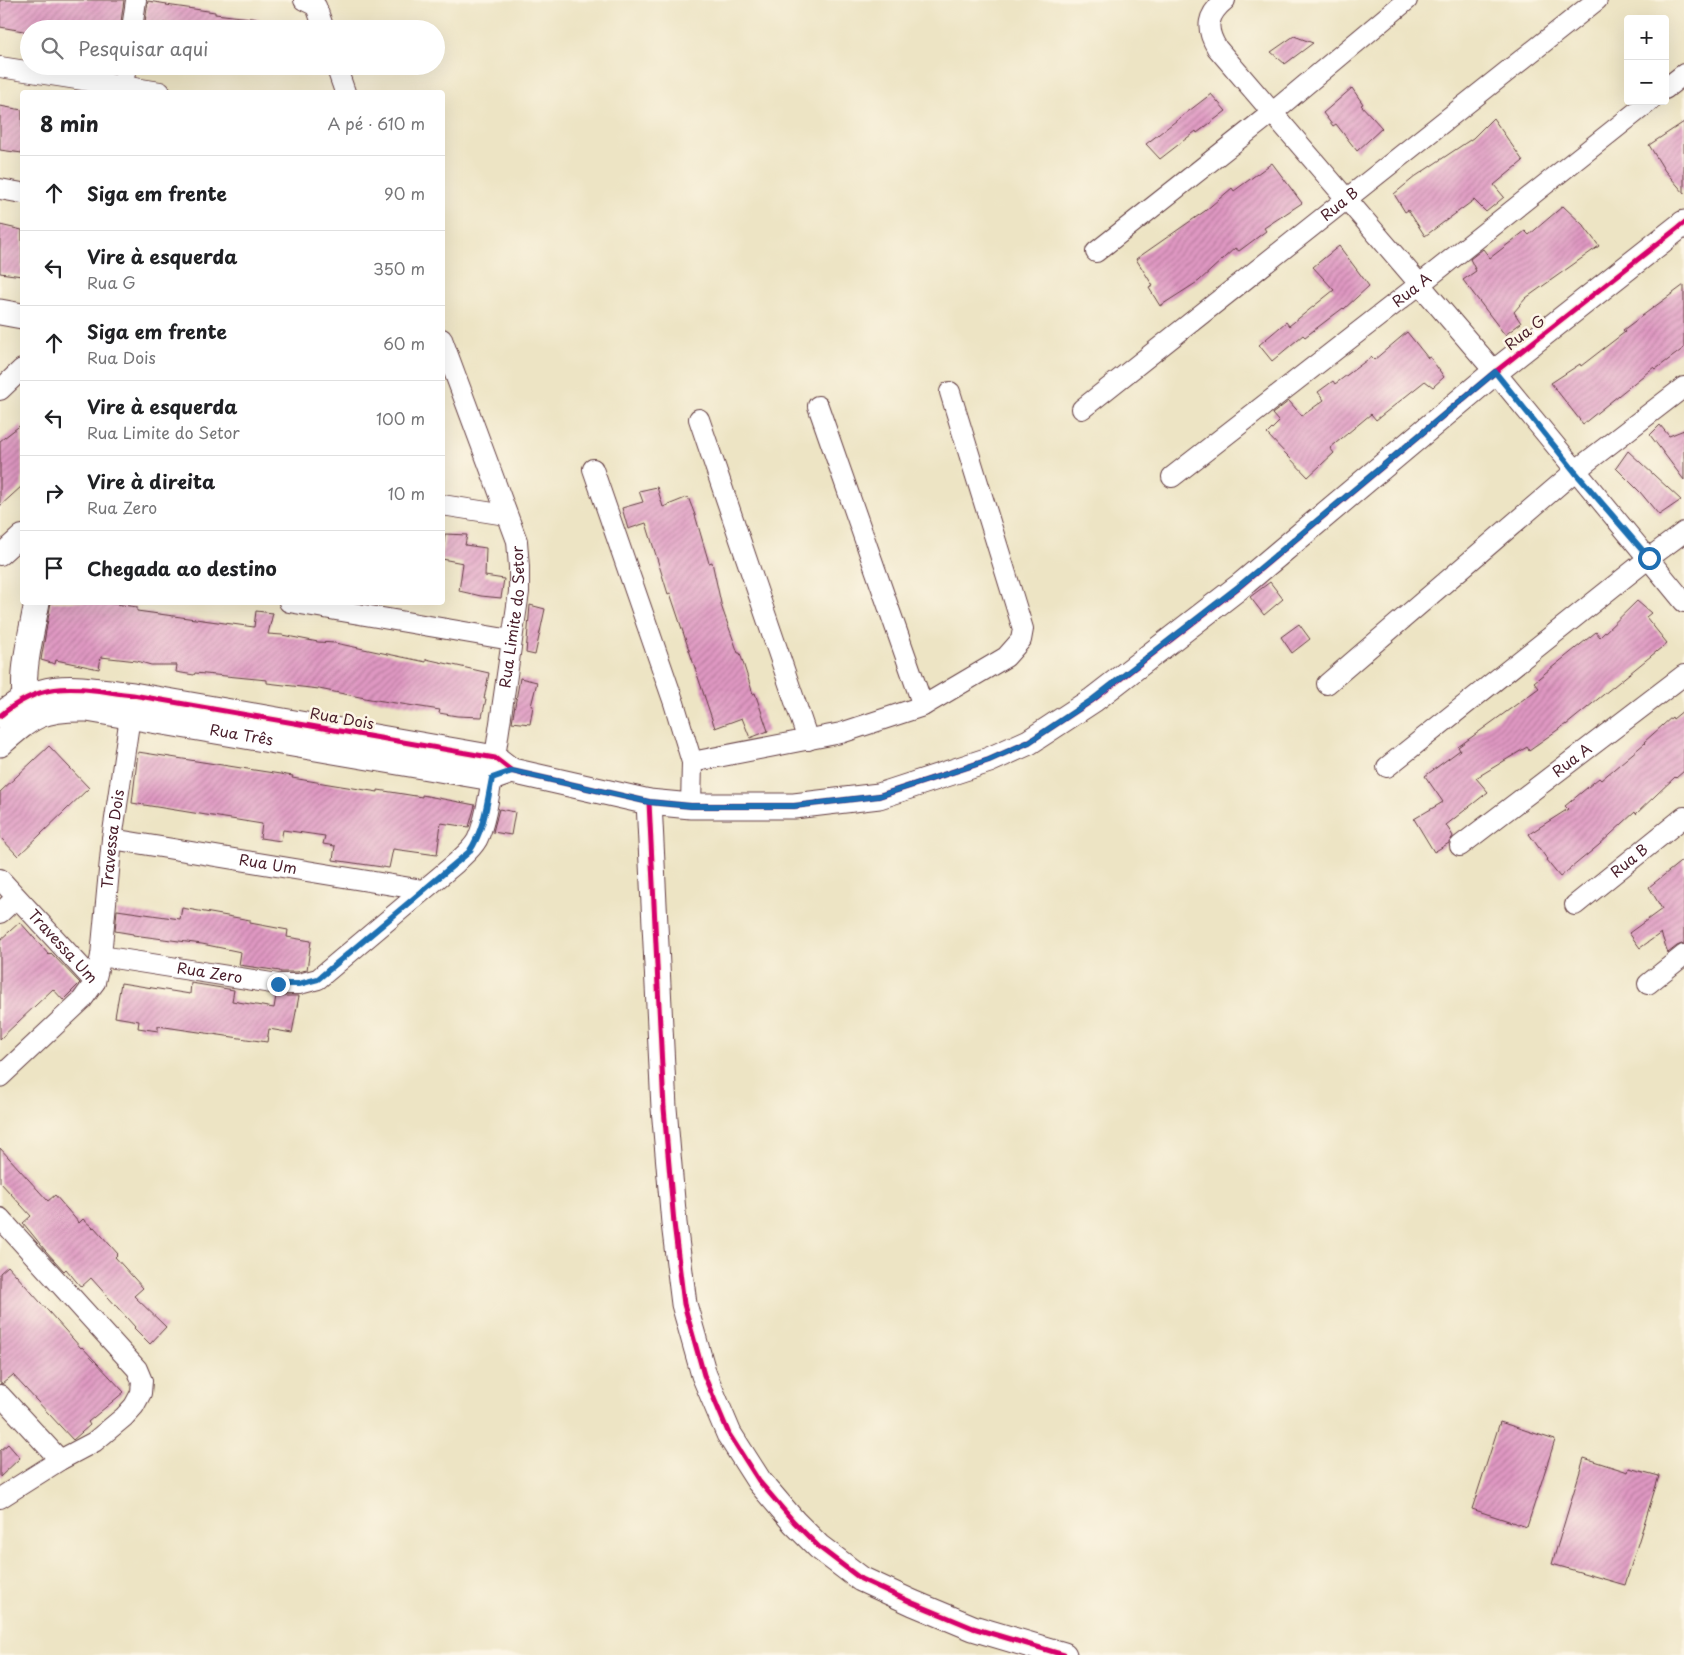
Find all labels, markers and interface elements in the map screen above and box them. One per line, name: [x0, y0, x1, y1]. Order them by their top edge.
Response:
map controls: [1624, 15, 1669, 105]
button: +: [1624, 15, 1669, 60]
search box: [20, 20, 445, 75]
icon: search: [38, 34, 66, 62]
text: Pesquisar aqui: [78, 34, 208, 62]
button: −: [1624, 60, 1669, 105]
text: 8 min: [40, 107, 99, 139]
text: A pé · 610 m: [327, 111, 425, 135]
icon: ahead: [40, 179, 68, 207]
text: Siga em frente: [87, 179, 227, 207]
text: 90 m: [384, 181, 425, 205]
street label: Rua B: [1315, 181, 1363, 226]
text: Vire à esquerda: [87, 242, 238, 270]
icon: left: [40, 254, 68, 282]
text: 350 m: [373, 256, 425, 280]
street label: Rua A: [1386, 266, 1436, 312]
text: Rua G: [87, 270, 136, 294]
street label: Rua G: [1499, 309, 1549, 355]
text: Siga em frente: [87, 317, 227, 345]
icon: ahead: [40, 329, 68, 357]
text: 60 m: [383, 331, 425, 355]
text: Rua Dois: [87, 345, 156, 369]
text: Vire à esquerda: [87, 392, 238, 420]
icon: left: [40, 404, 68, 432]
text: 100 m: [376, 406, 425, 430]
text: Rua Limite do Setor: [87, 420, 240, 444]
text: Vire à direita: [87, 467, 215, 495]
icon: right: [40, 479, 68, 507]
text: 10 m: [388, 481, 425, 505]
text: Rua Zero: [87, 495, 157, 519]
street label: Rua Limite do Setor: [492, 545, 529, 689]
route start: [1638, 547, 1661, 570]
icon: arrive: [40, 554, 68, 582]
text: Chegada ao destino: [87, 554, 277, 582]
street label: Rua Dois: [308, 701, 376, 734]
street label: Rua Três: [208, 717, 275, 751]
street label: Rua A: [1546, 737, 1596, 782]
street label: Travessa Dois: [94, 787, 129, 890]
street label: Rua B: [1605, 837, 1653, 882]
street label: Rua Um: [237, 847, 299, 879]
street label: Travessa Um: [23, 903, 104, 988]
street label: Rua Zero: [176, 955, 244, 988]
route end: [267, 973, 290, 996]

